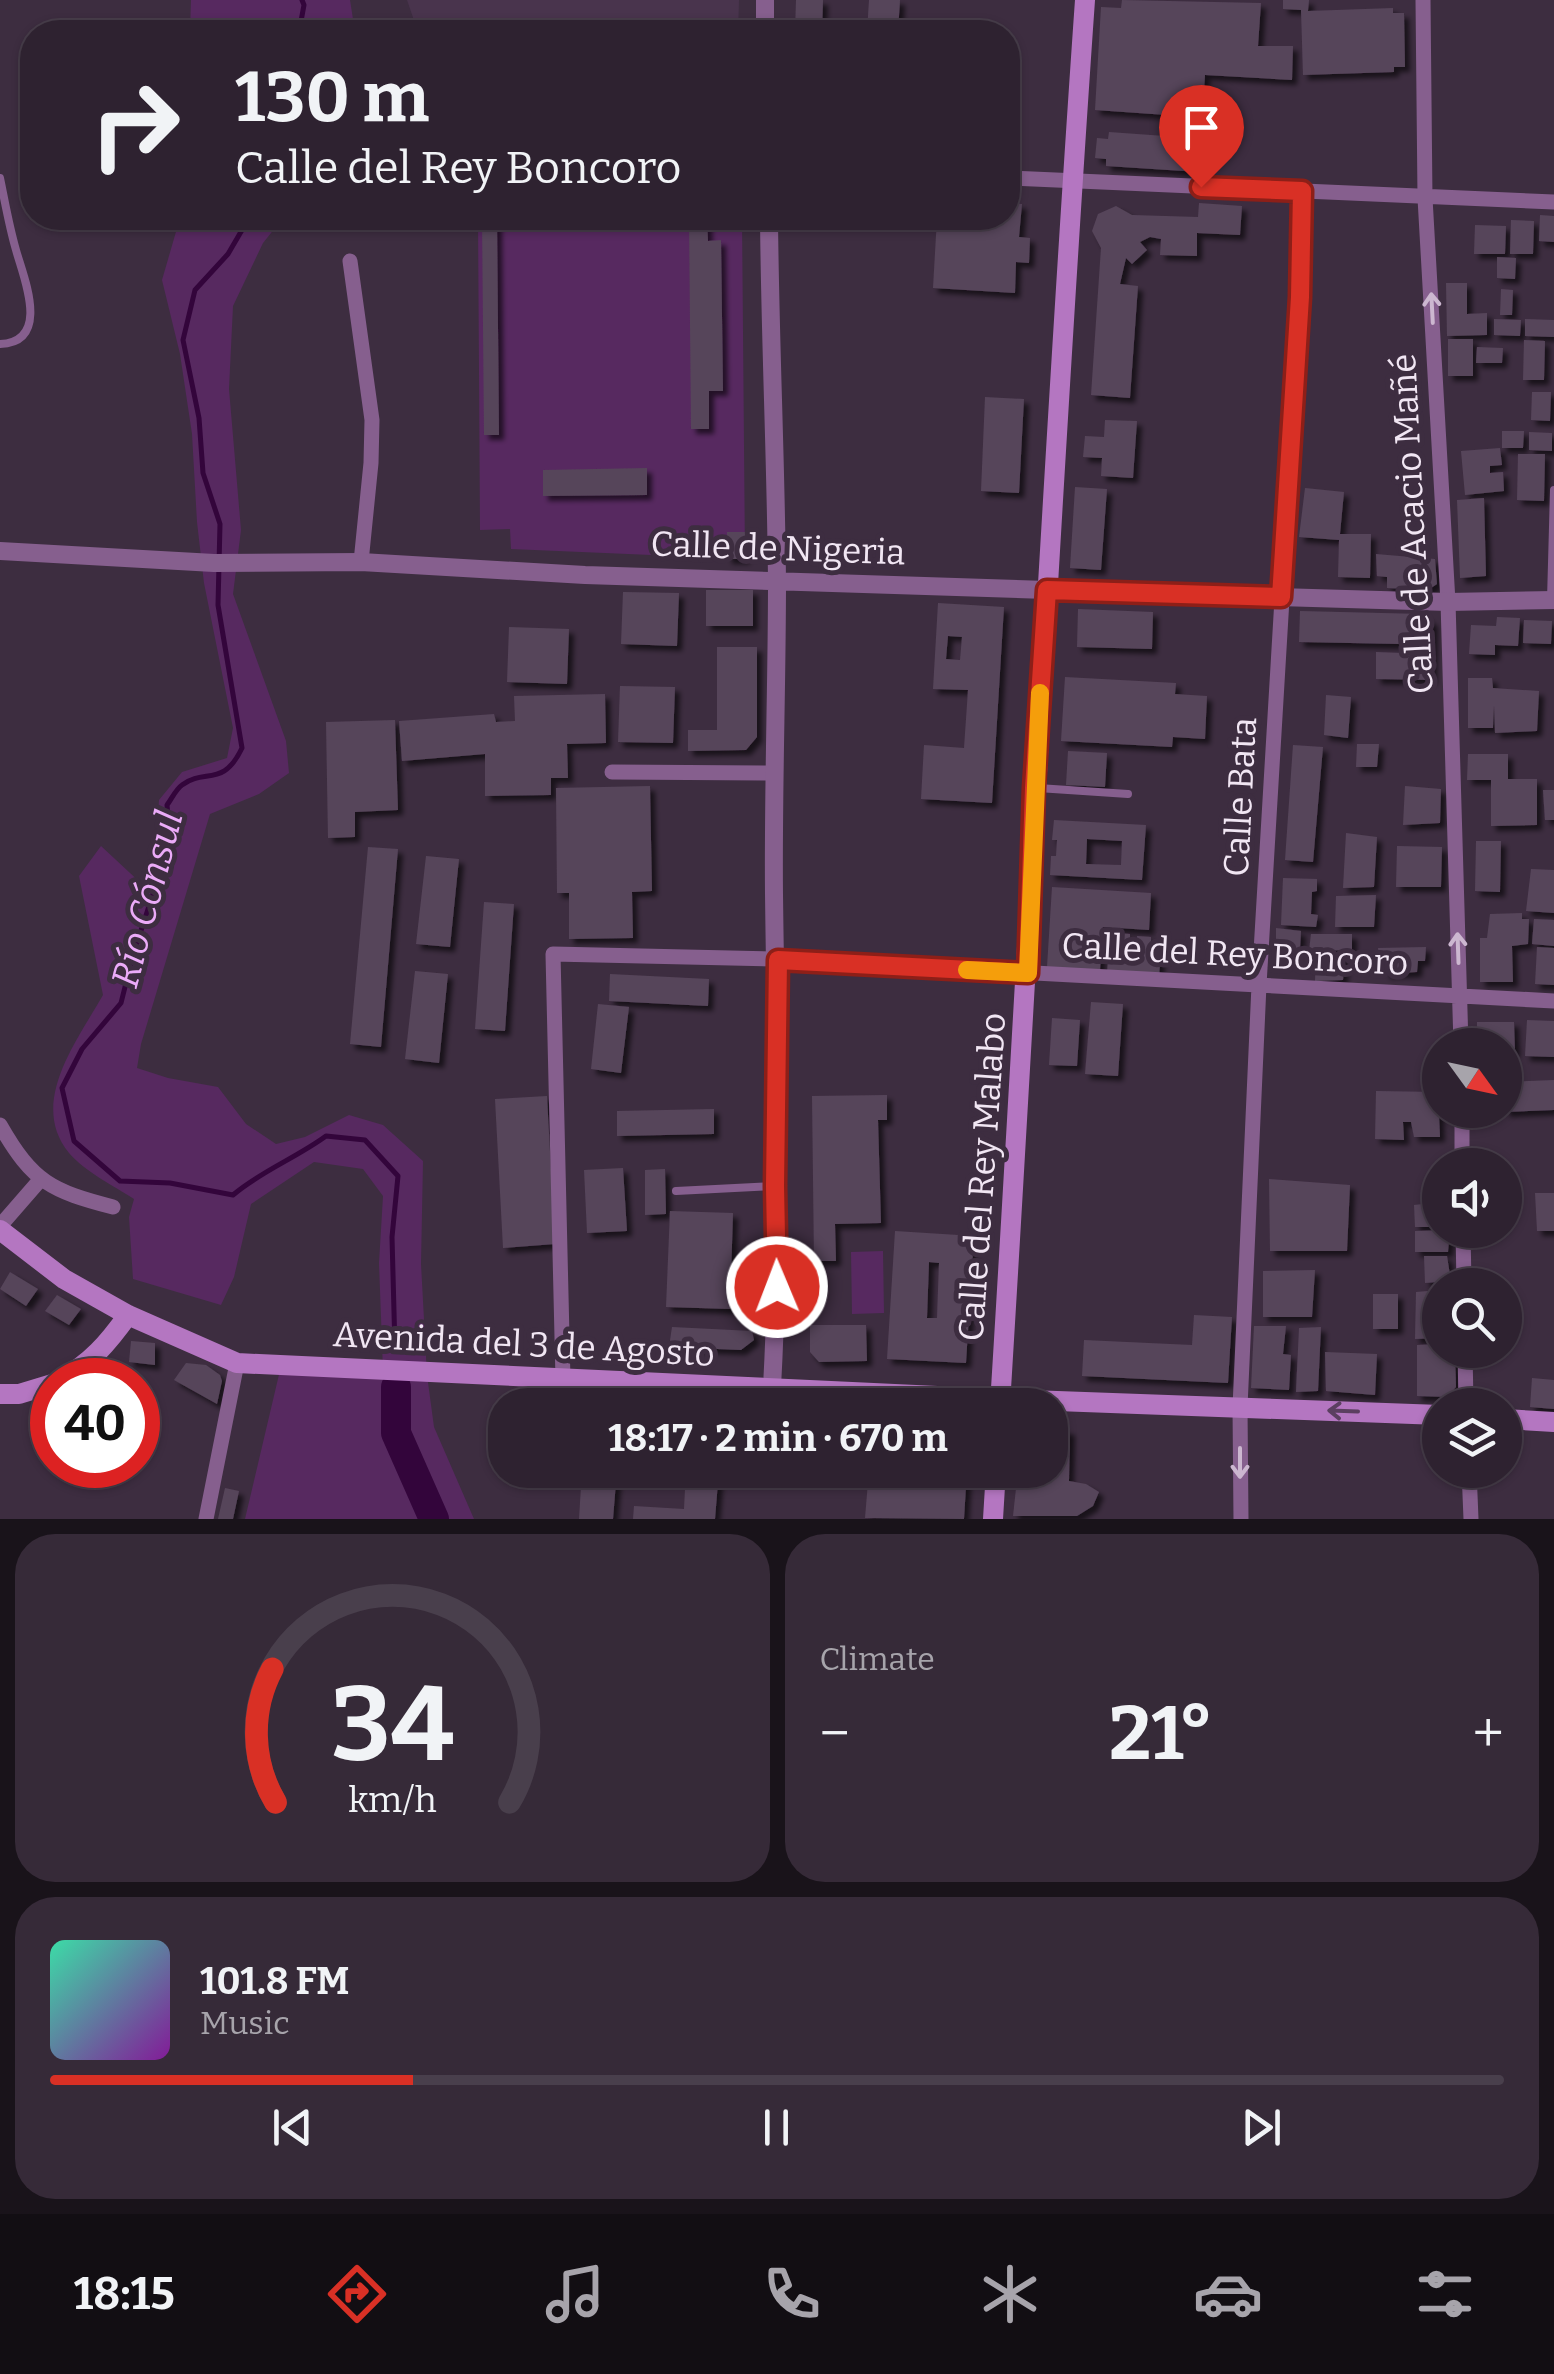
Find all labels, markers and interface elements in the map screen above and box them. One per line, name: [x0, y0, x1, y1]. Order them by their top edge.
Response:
text: 130 m: [235, 56, 429, 140]
icon: right: [70, 60, 200, 190]
pin: [1159, 85, 1244, 188]
icon: arrive: [1174, 100, 1229, 155]
text: Calle del Rey Boncoro: [235, 141, 681, 195]
one-way arrow: [1422, 293, 1441, 325]
street label: Calle de Acacio Mañé: [1382, 353, 1442, 695]
street label: Calle de Nigeria: [650, 523, 906, 573]
street label: Calle Bata: [1215, 716, 1265, 878]
water label: Río Cónsul: [101, 806, 193, 992]
street label: Calle del Rey Boncoro: [1061, 924, 1409, 984]
one-way arrow: [1449, 932, 1468, 964]
street label: Calle del Rey Malabo: [950, 1011, 1014, 1343]
north arrow: [1422, 1028, 1522, 1128]
map controls: [1422, 1028, 1522, 1488]
button: sound: [1422, 1148, 1522, 1248]
position arrow: [725, 1235, 829, 1339]
button: search: [1422, 1268, 1522, 1368]
street label: Avenida del 3 de Agosto: [332, 1313, 716, 1375]
speed limit sign: 40: [30, 1358, 160, 1488]
button: layers: [1422, 1388, 1522, 1488]
one-way arrow: [1327, 1402, 1359, 1421]
text: 18:17 · 2 min · 670 m: [608, 1415, 948, 1461]
one-way arrow: [1230, 1446, 1250, 1478]
text: Climate: [820, 1640, 935, 1678]
text: 34: [331, 1663, 454, 1788]
text: 21°: [1109, 1689, 1213, 1779]
text: −: [820, 1701, 850, 1767]
text: +: [1473, 1701, 1504, 1767]
text: km/h: [348, 1779, 436, 1821]
text: 101.8 FM: [200, 1958, 349, 2004]
text: Music: [200, 2004, 290, 2042]
icon: previous: [265, 2100, 320, 2155]
icon: pause: [749, 2100, 804, 2155]
icon: next: [1234, 2100, 1289, 2155]
icon: directions: [322, 2259, 392, 2329]
icon: music: [540, 2259, 610, 2329]
icon: phone: [757, 2259, 827, 2329]
icon: climate: [975, 2259, 1045, 2329]
icon: car: [1193, 2259, 1263, 2329]
icon: filters: [1410, 2259, 1480, 2329]
text: 18:15: [74, 2267, 175, 2321]

